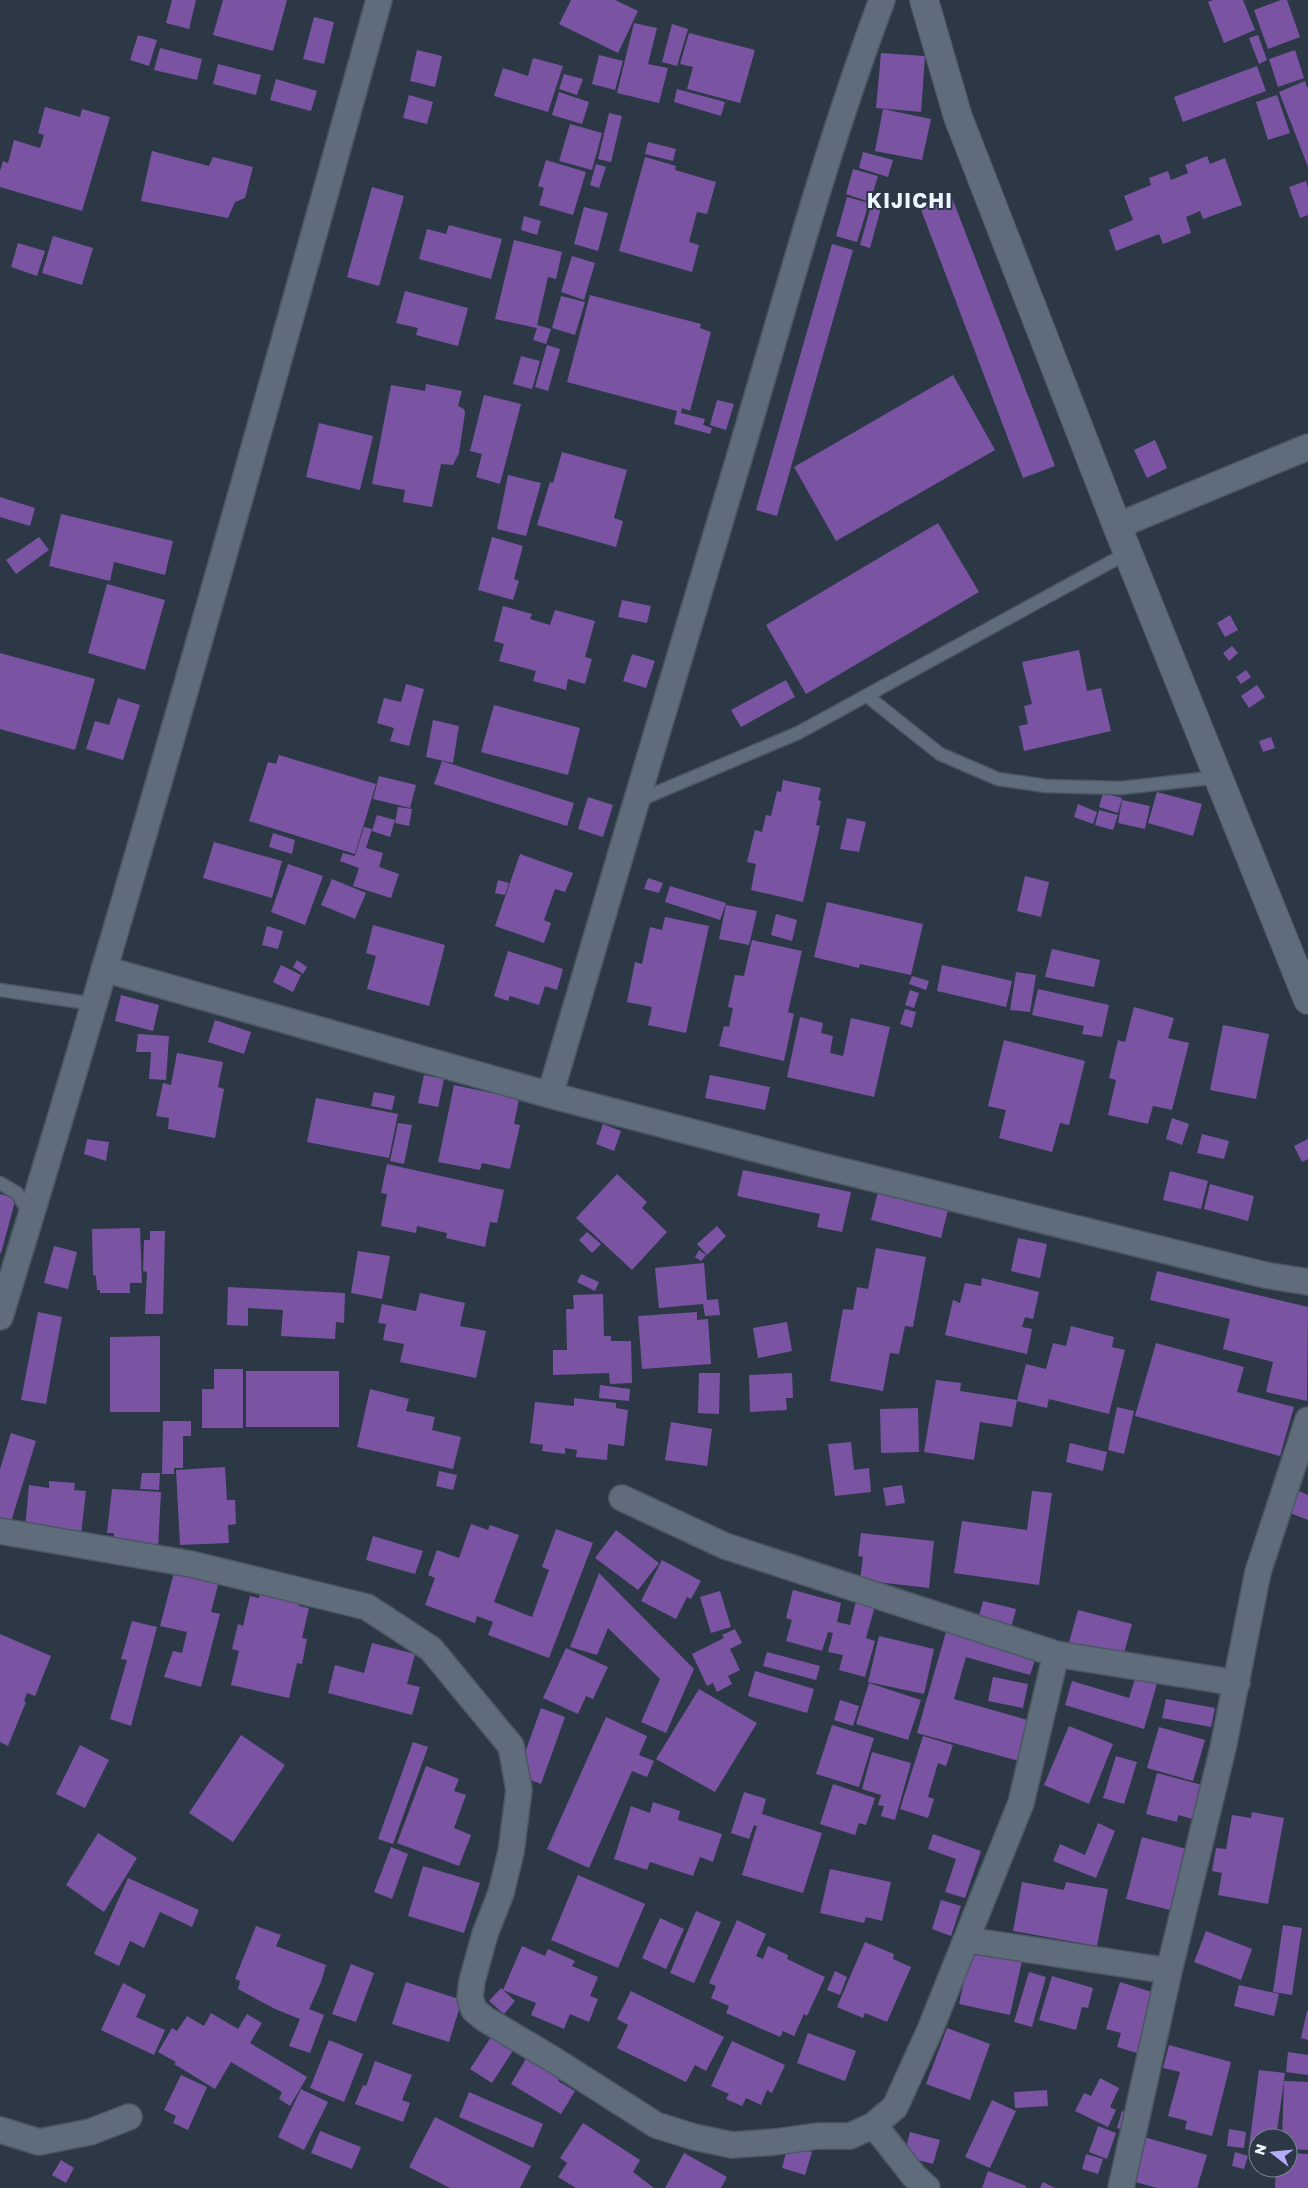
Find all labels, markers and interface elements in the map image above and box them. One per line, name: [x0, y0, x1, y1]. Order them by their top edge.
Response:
district label: KIJICHI: [867, 187, 953, 213]
north arrow: [1248, 2128, 1298, 2178]
text: N: [1250, 2142, 1270, 2157]

